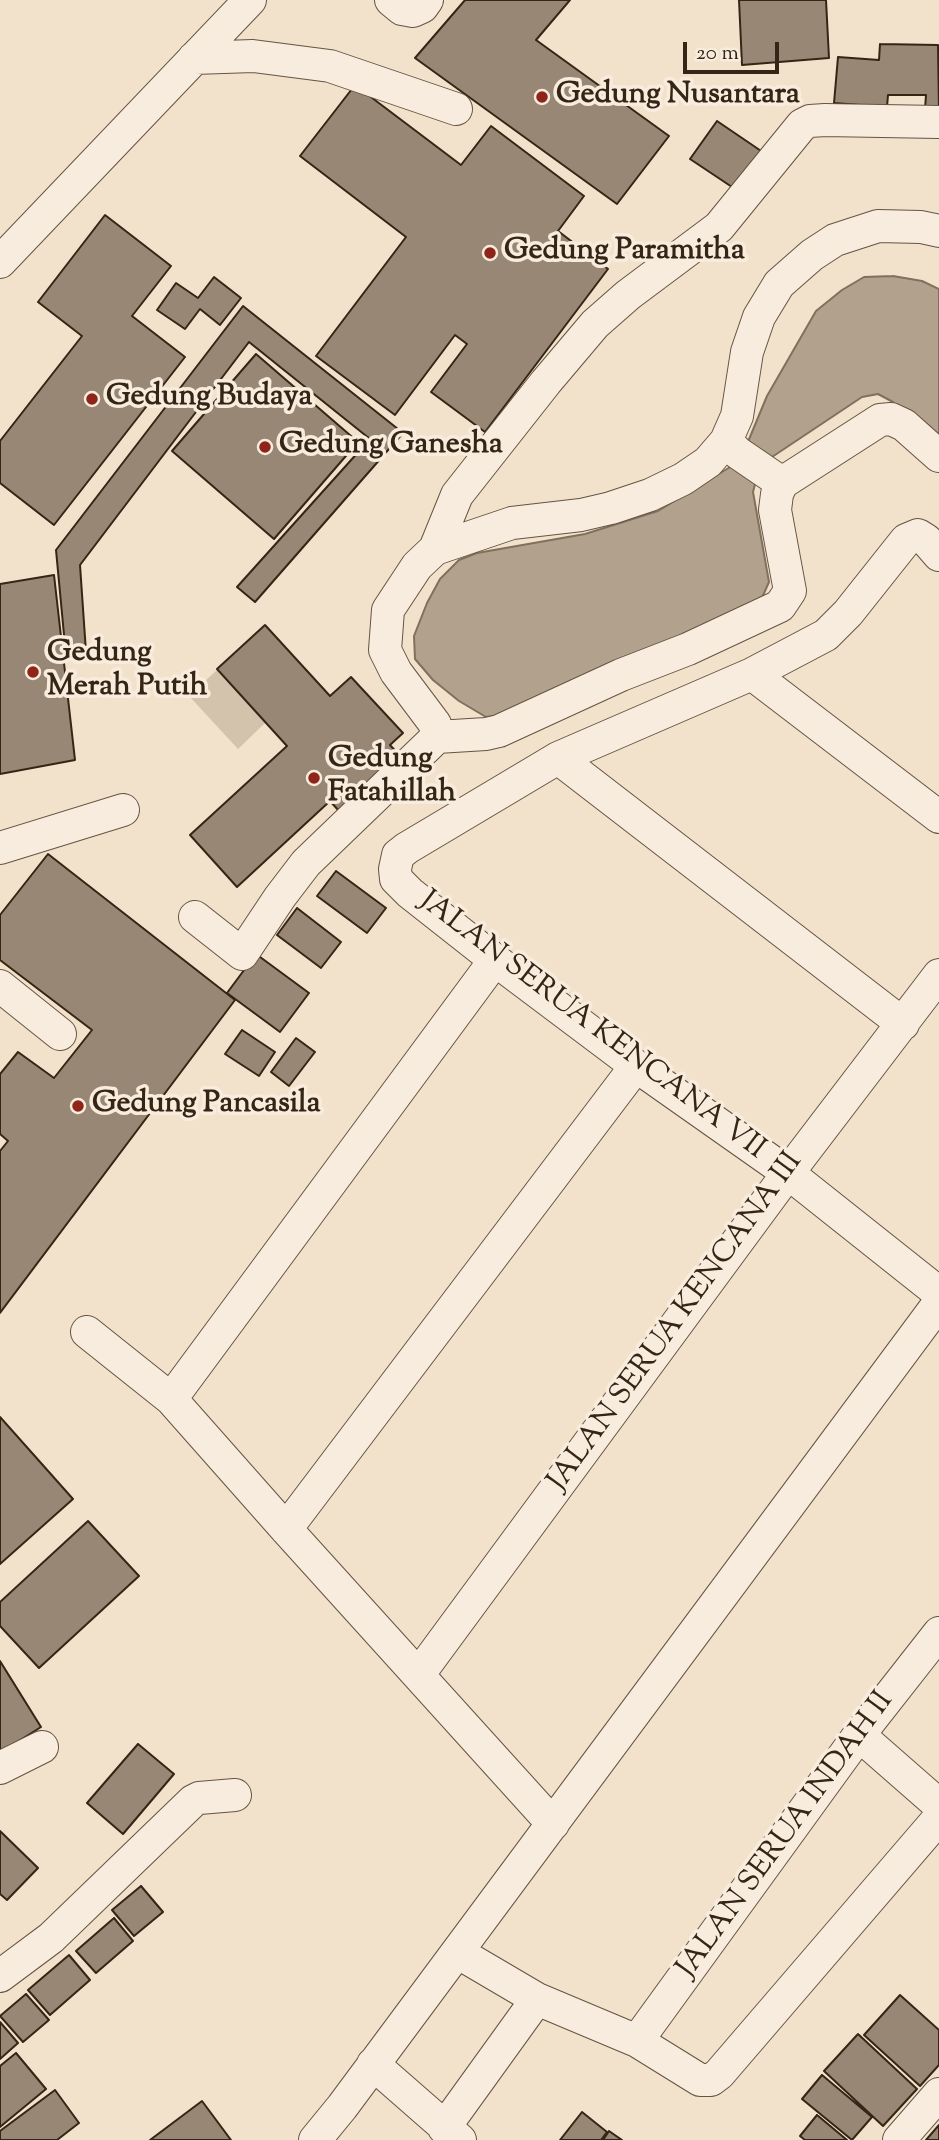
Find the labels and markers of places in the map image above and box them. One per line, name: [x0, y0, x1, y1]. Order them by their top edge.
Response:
place label: Gedung Nusantara: [556, 79, 800, 115]
marker: Gedung Nusantara: [534, 89, 550, 105]
place label: Gedung Paramitha: [504, 235, 745, 271]
marker: Gedung Paramitha: [482, 245, 498, 261]
place label: Gedung Budaya: [106, 381, 312, 417]
marker: Gedung Budaya: [84, 391, 100, 407]
place label: Gedung Ganesha: [279, 429, 503, 465]
marker: Gedung Ganesha: [257, 439, 273, 455]
place label: Gedung Merah Putih: [47, 637, 207, 708]
marker: Gedung Merah Putih: [25, 664, 41, 680]
place label: Gedung Fatahillah: [328, 743, 456, 814]
marker: Gedung Fatahillah: [306, 770, 322, 786]
place label: Gedung Pancasila: [92, 1088, 321, 1124]
marker: Gedung Pancasila: [70, 1098, 86, 1114]

